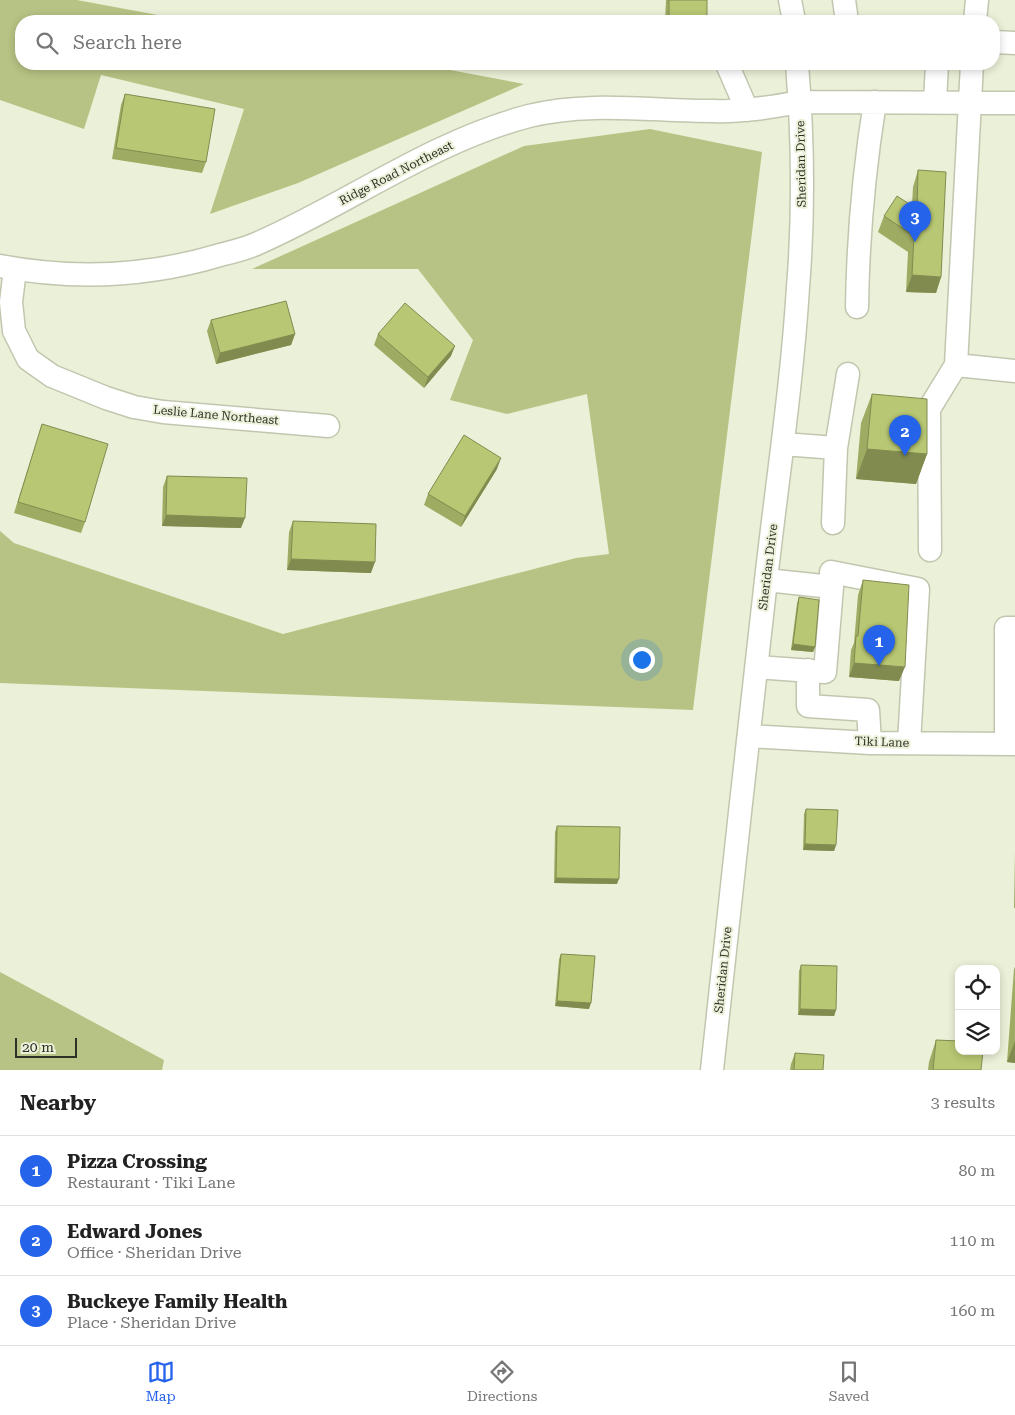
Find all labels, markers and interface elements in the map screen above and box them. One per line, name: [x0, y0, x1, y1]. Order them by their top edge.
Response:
search box: [15, 15, 1000, 70]
icon: search: [33, 29, 61, 57]
text: Search here: [73, 31, 182, 54]
street label: Sheridan Drive: [793, 120, 809, 208]
street label: Ridge Road Northeast: [337, 138, 456, 208]
pin: 3: [899, 201, 931, 242]
street label: Leslie Lane Northeast: [153, 403, 280, 427]
pin: 2: [889, 415, 921, 456]
street label: Sheridan Drive: [756, 523, 780, 611]
pin: 1: [863, 625, 895, 666]
your location: [629, 647, 655, 673]
street label: Tiki Lane: [854, 734, 910, 750]
street label: Sheridan Drive: [711, 926, 735, 1014]
map controls: [955, 965, 1000, 1055]
button: locate: [955, 965, 1000, 1010]
button: layers: [955, 1010, 1000, 1055]
scale bar: [15, 1035, 78, 1058]
text: 20 m: [22, 1039, 54, 1055]
text: Nearby: [20, 1091, 96, 1115]
text: 3 results: [931, 1093, 995, 1112]
text: Pizza Crossing: [67, 1150, 207, 1173]
text: 1: [32, 1161, 40, 1180]
text: 80 m: [958, 1161, 995, 1180]
text: Restaurant · Tiki Lane: [67, 1173, 235, 1192]
text: Edward Jones: [67, 1220, 202, 1243]
text: 2: [32, 1231, 40, 1250]
text: 110 m: [949, 1231, 995, 1250]
text: Office · Sheridan Drive: [67, 1243, 241, 1262]
text: Buckeye Family Health: [67, 1290, 288, 1313]
text: 3: [32, 1301, 40, 1320]
text: 160 m: [949, 1301, 995, 1320]
text: Place · Sheridan Drive: [67, 1313, 236, 1332]
tab: Map: [146, 1358, 176, 1404]
tab: Directions: [467, 1358, 537, 1404]
tab: Saved: [829, 1358, 869, 1404]

